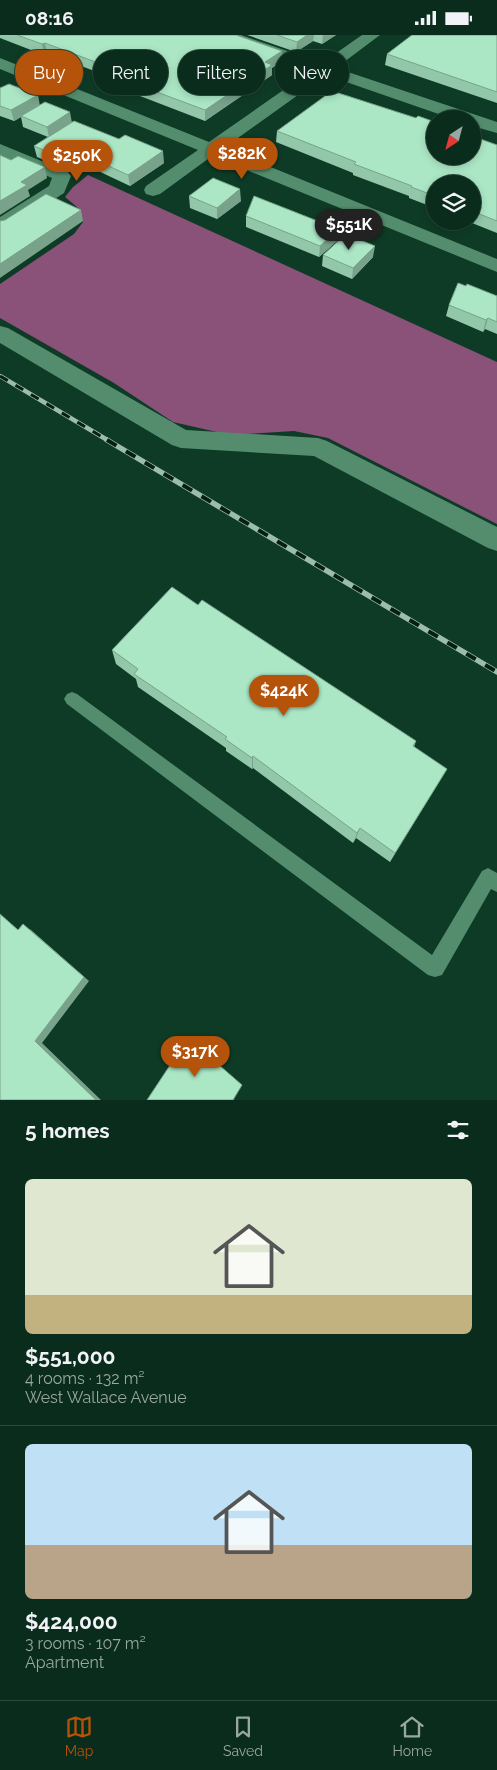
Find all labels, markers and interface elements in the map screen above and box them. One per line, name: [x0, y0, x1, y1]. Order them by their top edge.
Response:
text: 08:16: [25, 7, 74, 29]
chip: Buy: [15, 50, 83, 95]
chip: Rent: [93, 50, 168, 95]
chip: Filters: [178, 50, 265, 95]
chip: New: [275, 50, 349, 95]
north arrow: [426, 110, 481, 165]
map controls: [426, 110, 481, 230]
pin: $282K: [207, 137, 277, 180]
pin: $250K: [42, 139, 112, 182]
text: $282K: [218, 144, 266, 163]
text: $250K: [53, 146, 101, 165]
button: layers: [426, 175, 481, 230]
pin: $551K: [314, 209, 384, 251]
text: $551K: [326, 215, 372, 234]
pin: $424K: [249, 675, 319, 717]
text: $424K: [260, 681, 308, 700]
pin: $317K: [160, 1035, 230, 1078]
text: $317K: [172, 1042, 218, 1061]
icon: filters: [444, 1116, 472, 1144]
text: 5 homes: [25, 1118, 110, 1143]
icon: home: [204, 1211, 294, 1301]
text: $551,000: [25, 1344, 116, 1369]
text: 4 rooms · 132 m²: [25, 1369, 145, 1388]
text: West Wallace Avenue: [25, 1388, 187, 1407]
icon: home: [204, 1477, 294, 1567]
text: $424,000: [25, 1609, 118, 1634]
text: 3 rooms · 107 m²: [25, 1634, 146, 1653]
text: Apartment: [25, 1653, 104, 1672]
tab: Map: [65, 1713, 93, 1759]
tab: Saved: [223, 1713, 263, 1759]
tab: Home: [393, 1713, 432, 1759]

